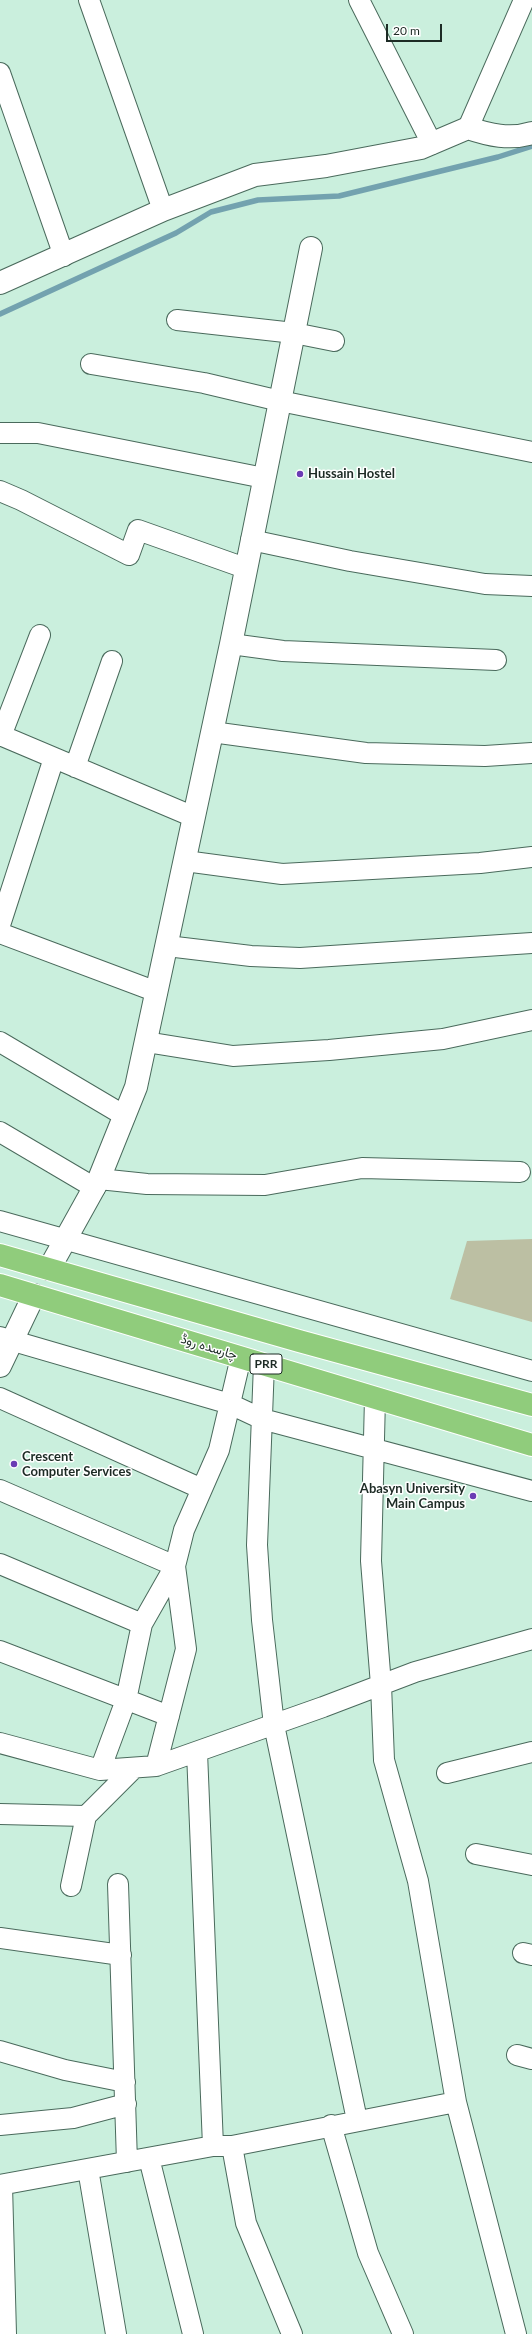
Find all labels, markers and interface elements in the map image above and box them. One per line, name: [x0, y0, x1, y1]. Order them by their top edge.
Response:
scale bar: [388, 16, 444, 42]
text: 20 m: [393, 23, 420, 38]
place label: Hussain Hostel: [308, 466, 395, 482]
marker: Hussain Hostel: [295, 469, 305, 479]
street label: چارسدہ روڈ: [179, 1331, 239, 1363]
road number: PRR: [250, 1354, 282, 1374]
place label: Crescent Computer Services: [22, 1449, 131, 1480]
marker: Crescent Computer Services: [9, 1459, 19, 1469]
place label: Abasyn University Main Campus: [360, 1481, 465, 1512]
marker: Abasyn University Main Campus: [468, 1491, 478, 1501]

